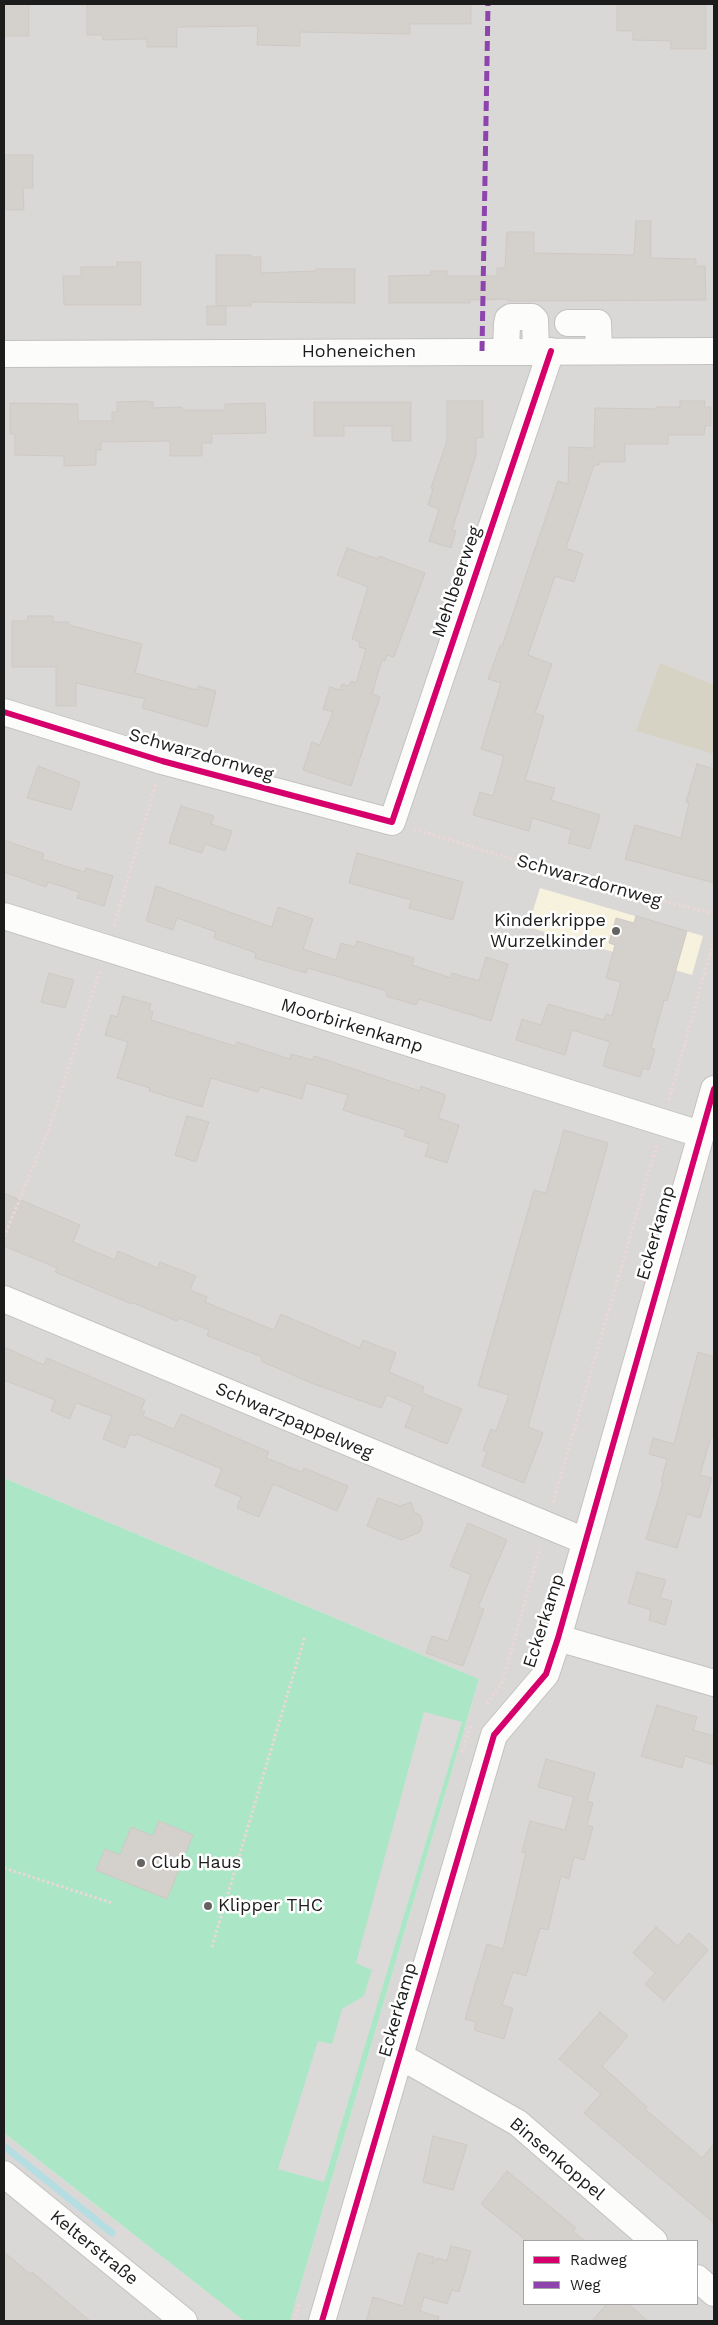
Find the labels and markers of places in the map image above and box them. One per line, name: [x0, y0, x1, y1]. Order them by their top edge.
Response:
place label: Kinderkrippe Wurzelkinder: [490, 910, 606, 952]
marker: Kinderkrippe Wurzelkinder: [610, 925, 622, 937]
place label: Club Haus: [151, 1852, 241, 1874]
marker: Club Haus: [135, 1857, 147, 1869]
place label: Klipper THC: [218, 1895, 323, 1917]
marker: Klipper THC: [202, 1900, 214, 1912]

